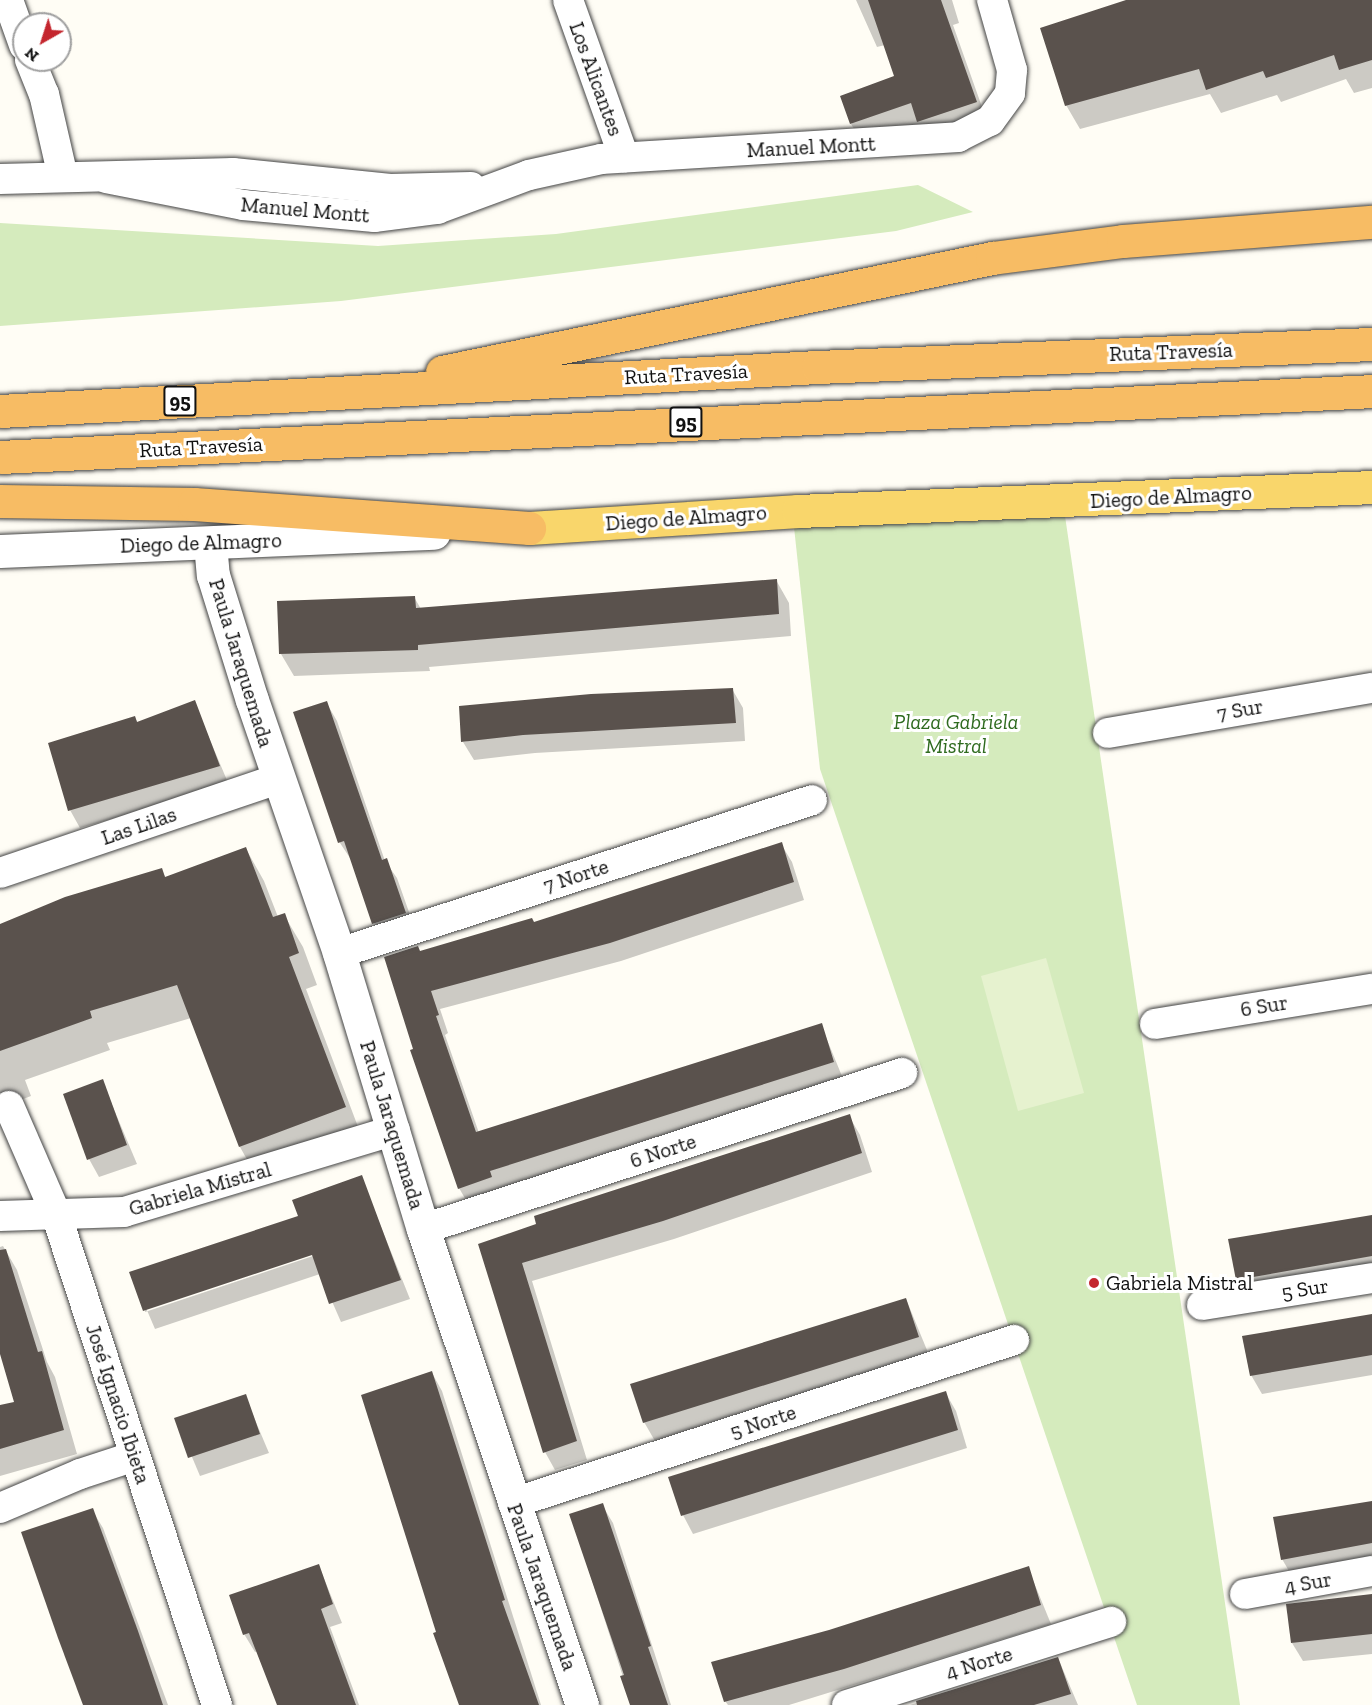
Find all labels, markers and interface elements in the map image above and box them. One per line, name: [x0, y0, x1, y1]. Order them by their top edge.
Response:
north arrow: [12, 12, 72, 72]
street label: Los Alicantes: [564, 18, 628, 140]
text: N: [21, 44, 42, 66]
street label: Manuel Montt: [746, 131, 876, 163]
street label: Manuel Montt: [240, 192, 370, 228]
street label: Ruta Travesía: [1109, 337, 1233, 367]
street label: Ruta Travesía: [623, 358, 749, 390]
road number: 95: [162, 384, 198, 418]
road number: 95: [668, 405, 704, 439]
street label: Ruta Travesía: [138, 431, 264, 463]
street label: Diego de Almagro: [1089, 480, 1253, 514]
street label: Diego de Almagro: [604, 500, 768, 536]
street label: Diego de Almagro: [119, 528, 283, 558]
street label: Paula Jaraquemada: [203, 576, 279, 750]
street label: 7 Sur: [1215, 694, 1265, 726]
park label: Plaza Gabriela Mistral: [894, 709, 1018, 759]
street label: Las Lilas: [98, 801, 180, 851]
street label: 7 Norte: [540, 854, 612, 898]
street label: 6 Sur: [1238, 990, 1290, 1022]
street label: Paula Jaraquemada: [354, 1038, 430, 1212]
street label: 6 Norte: [627, 1128, 699, 1174]
street label: Gabriela Mistral: [126, 1157, 274, 1221]
place label: Gabriela Mistral: [1106, 1270, 1253, 1296]
street label: 5 Sur: [1280, 1273, 1330, 1305]
marker: Gabriela Mistral: [1087, 1276, 1101, 1290]
street label: José Ignacio Ibieta: [80, 1321, 156, 1487]
street label: 5 Norte: [727, 1400, 799, 1444]
street label: Paula Jaraquemada: [502, 1500, 582, 1674]
street label: 4 Sur: [1282, 1566, 1334, 1600]
street label: 4 Norte: [943, 1641, 1015, 1685]

